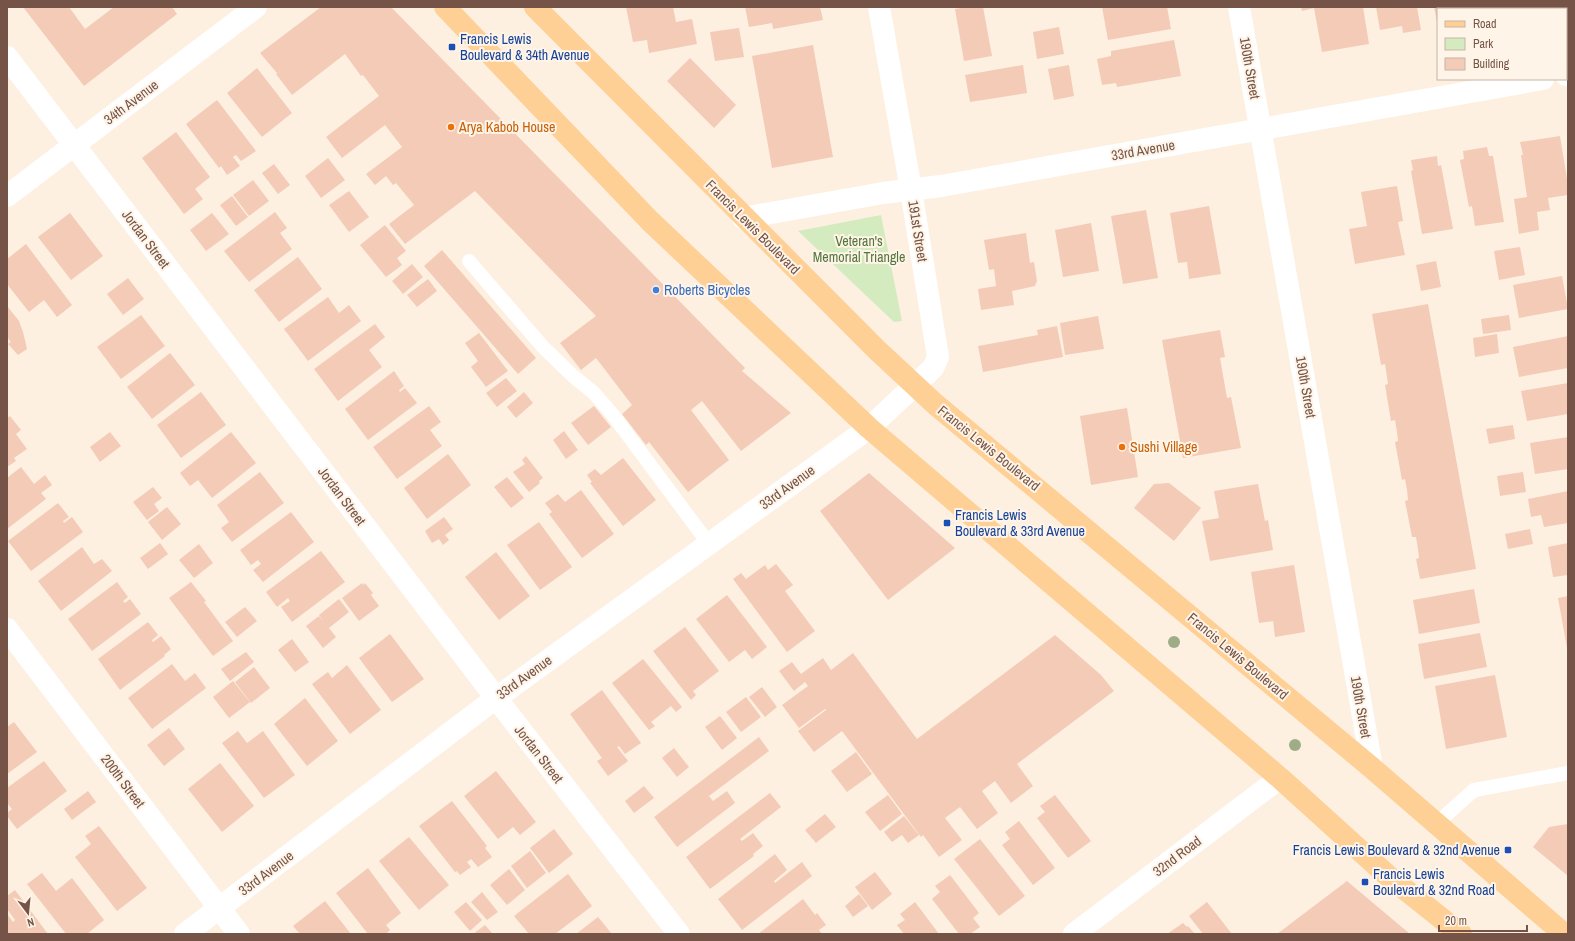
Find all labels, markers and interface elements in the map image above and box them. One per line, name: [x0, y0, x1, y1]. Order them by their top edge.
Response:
legend: [1437, 8, 1567, 80]
text: Road: [1473, 16, 1497, 32]
place label: Francis Lewis Boulevard & 34th Avenue: [460, 30, 589, 64]
street label: 190th Street: [1236, 36, 1264, 100]
text: Park: [1473, 36, 1493, 52]
marker: Francis Lewis Boulevard & 34th Avenue: [447, 42, 457, 52]
text: Building: [1473, 56, 1510, 72]
street label: 34th Avenue: [100, 76, 162, 128]
place label: Arya Kabob House: [458, 118, 555, 136]
marker: Arya Kabob House: [446, 122, 456, 132]
street label: 33rd Avenue: [1110, 136, 1176, 164]
street label: Francis Lewis Boulevard: [702, 176, 804, 278]
street label: 191st Street: [904, 199, 932, 263]
street label: Jordan Street: [118, 206, 174, 272]
park label: Veteran's Memorial Triangle: [813, 232, 905, 266]
place label: Roberts Bicycles: [664, 281, 750, 299]
marker: Roberts Bicycles: [651, 285, 661, 295]
street label: 190th Street: [1292, 355, 1320, 419]
street label: Francis Lewis Boulevard: [934, 401, 1044, 495]
place label: Sushi Village: [1130, 438, 1197, 456]
marker: Sushi Village: [1117, 442, 1127, 452]
street label: 33rd Avenue: [756, 461, 818, 513]
street label: Jordan Street: [314, 463, 370, 529]
place label: Francis Lewis Boulevard & 33rd Avenue: [955, 506, 1085, 540]
marker: Francis Lewis Boulevard & 33rd Avenue: [942, 518, 952, 528]
street label: Francis Lewis Boulevard: [1184, 608, 1292, 704]
street label: 33rd Avenue: [493, 651, 555, 703]
street label: 190th Street: [1347, 675, 1375, 739]
street label: Jordan Street: [511, 721, 567, 787]
street label: 200th Street: [97, 751, 149, 811]
street label: 32nd Road: [1149, 832, 1205, 880]
place label: Francis Lewis Boulevard & 32nd Avenue: [1293, 841, 1500, 859]
marker: Francis Lewis Boulevard & 32nd Avenue: [1503, 845, 1513, 855]
street label: 33rd Avenue: [235, 846, 297, 900]
place label: Francis Lewis Boulevard & 32nd Road: [1373, 865, 1495, 899]
marker: Francis Lewis Boulevard & 32nd Road: [1360, 877, 1370, 887]
north arrow: [8, 893, 48, 933]
scale bar: [1439, 907, 1527, 933]
text: 20 m: [1445, 913, 1467, 929]
text: N: [26, 915, 36, 930]

